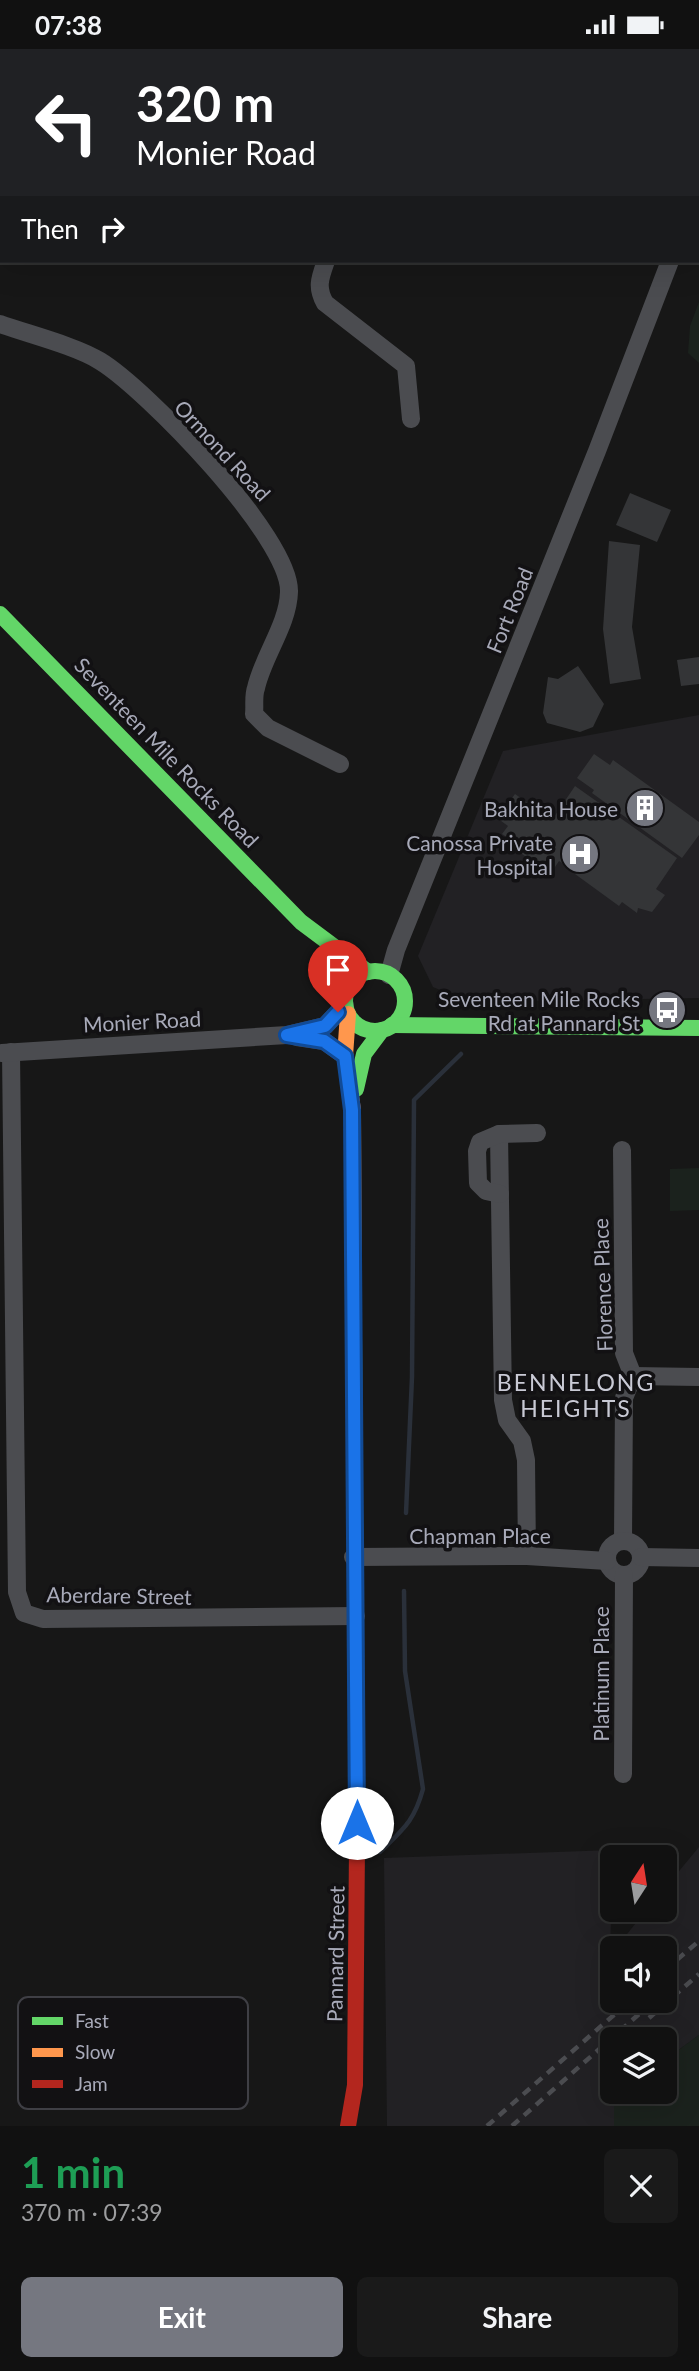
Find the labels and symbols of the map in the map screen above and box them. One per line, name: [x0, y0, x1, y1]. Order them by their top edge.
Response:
street label: Ormond Road: [170, 394, 276, 506]
street label: Fort Road: [481, 564, 537, 656]
street label: Seventeen Mile Rocks Road: [70, 652, 264, 852]
building icon: Bakhita House: [624, 787, 666, 829]
place label: Bakhita House: [484, 796, 618, 821]
place label: Canossa Private Hospital: [406, 830, 553, 879]
hospital icon: Canossa Private Hospital: [559, 833, 601, 875]
pin: [308, 940, 368, 1012]
place label: Seventeen Mile Rocks Rd at Pannard St: [438, 986, 640, 1035]
bus stop icon: Seventeen Mile Rocks Rd at Pannard St: [646, 989, 688, 1031]
street label: Monier Road: [82, 1005, 202, 1037]
street label: Florence Place: [587, 1218, 617, 1352]
district label: BENNELONG HEIGHTS: [497, 1368, 655, 1422]
street label: Chapman Place: [409, 1523, 551, 1548]
street label: Aberdare Street: [46, 1581, 192, 1609]
street label: Platinum Place: [588, 1606, 613, 1742]
position arrow: [320, 1786, 394, 1860]
north arrow: [600, 1845, 677, 1921]
street label: Pannard Street: [321, 1885, 349, 2022]
legend: [18, 1997, 248, 2109]
text: Fast: [75, 2009, 109, 2032]
text: Slow: [75, 2040, 115, 2063]
text: Jam: [75, 2072, 108, 2095]

